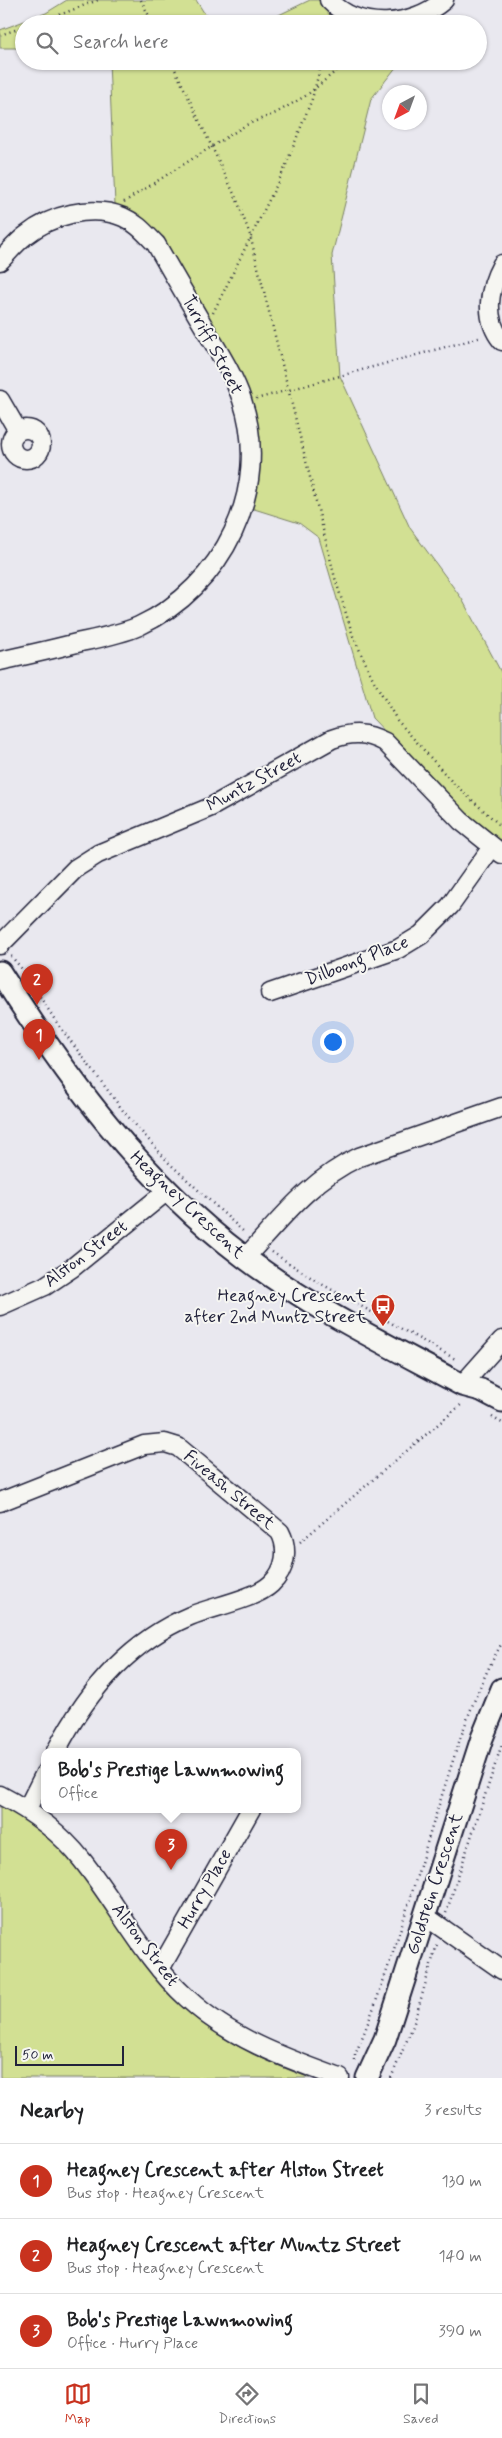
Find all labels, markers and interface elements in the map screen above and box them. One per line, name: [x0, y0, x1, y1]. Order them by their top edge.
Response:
search box: [15, 15, 487, 70]
icon: search: [33, 29, 61, 57]
text: Search here: [73, 30, 169, 55]
north arrow: [382, 85, 427, 130]
street label: Turriff Street: [176, 291, 248, 399]
street label: Muntz Street: [202, 746, 306, 818]
street label: Dilboong Place: [302, 930, 413, 994]
pin: 2: [21, 964, 53, 1005]
pin: 1: [23, 1019, 55, 1060]
your location: [320, 1029, 346, 1055]
street label: Heagney Crescent: [123, 1146, 250, 1266]
street label: Alston Street: [39, 1215, 133, 1293]
place label: Heagney Crescent after 2nd Muntz Street: [185, 1284, 366, 1329]
bus stop icon: Heagney Crescent after 2nd Muntz Street: [370, 1293, 396, 1327]
street label: Fiveash Street: [178, 1445, 280, 1536]
popup: [41, 1748, 301, 1813]
text: Bob's Prestige Lawnmowing: [58, 1758, 284, 1783]
text: Office: [58, 1783, 98, 1804]
street label: Goldstein Crescent: [401, 1810, 469, 1958]
pin: 3: [155, 1829, 187, 1870]
street label: Hurry Place: [172, 1845, 238, 1933]
street label: Alston Street: [106, 1898, 184, 1992]
scale bar: [15, 2043, 124, 2066]
text: 50 m: [22, 2046, 53, 2064]
text: Nearby: [20, 2097, 84, 2125]
text: 3 results: [424, 2100, 482, 2121]
text: Heagney Crescent after Alston Street: [67, 2158, 384, 2183]
text: 1: [32, 2171, 40, 2192]
text: 130 m: [441, 2171, 482, 2192]
text: Bus stop · Heagney Crescent: [67, 2183, 264, 2204]
text: Heagney Crescent after Muntz Street: [67, 2233, 401, 2258]
text: 2: [32, 2246, 40, 2267]
text: 140 m: [438, 2246, 482, 2267]
text: Bus stop · Heagney Crescent: [67, 2258, 264, 2279]
text: Bob's Prestige Lawnmowing: [67, 2308, 293, 2333]
text: 3: [32, 2321, 40, 2342]
text: 390 m: [439, 2321, 482, 2342]
text: Office · Hurry Place: [67, 2333, 198, 2354]
tab: Map: [64, 2380, 92, 2428]
tab: Directions: [219, 2380, 276, 2428]
tab: Saved: [403, 2380, 438, 2428]

